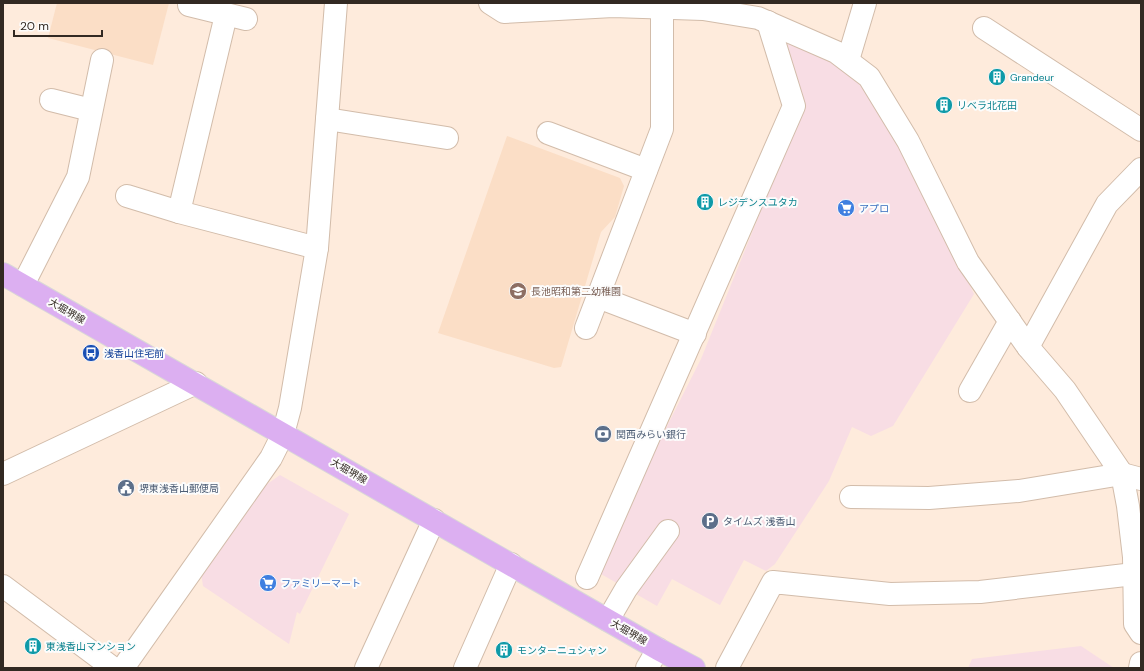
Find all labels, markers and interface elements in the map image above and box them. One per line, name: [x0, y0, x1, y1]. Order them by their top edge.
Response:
scale bar: [14, 12, 102, 38]
text: 20 m: [20, 18, 49, 34]
building icon: Grandeur: [987, 67, 1007, 87]
place label: Grandeur: [1010, 71, 1054, 84]
building icon: リベラ北花田: [934, 95, 954, 115]
place label: リベラ北花田: [957, 99, 1017, 112]
building icon: レジデンスユタカ: [695, 192, 715, 212]
place label: レジデンスユタカ: [718, 196, 798, 209]
supermarket icon: アプロ: [836, 198, 856, 218]
place label: アプロ: [859, 202, 889, 215]
school or university icon: 長池昭和第二幼稚園: [508, 281, 528, 301]
place label: 長池昭和第二幼稚園: [531, 285, 621, 298]
street label: 大堀堺線: [46, 295, 88, 327]
bus stop icon: 浅香山住宅前: [81, 343, 101, 363]
place label: 浅香山住宅前: [104, 347, 164, 360]
bank icon: 関西みらい銀行: [593, 424, 613, 444]
place label: 関西みらい銀行: [616, 428, 686, 441]
street label: 大堀堺線: [328, 455, 370, 487]
public building icon: 堺東浅香山郵便局: [116, 478, 136, 498]
place label: 堺東浅香山郵便局: [139, 482, 219, 495]
parking icon: タイムズ 浅香山: [700, 511, 720, 531]
place label: タイムズ 浅香山: [723, 515, 795, 528]
supermarket icon: ファミリーマート: [258, 573, 278, 593]
place label: ファミリーマート: [281, 577, 361, 590]
street label: 大堀堺線: [608, 616, 650, 648]
building icon: 東浅香山マンション: [23, 636, 43, 656]
place label: 東浅香山マンション: [46, 640, 136, 653]
building icon: モンターニュシャン: [494, 640, 514, 660]
place label: モンターニュシャン: [517, 644, 607, 657]

